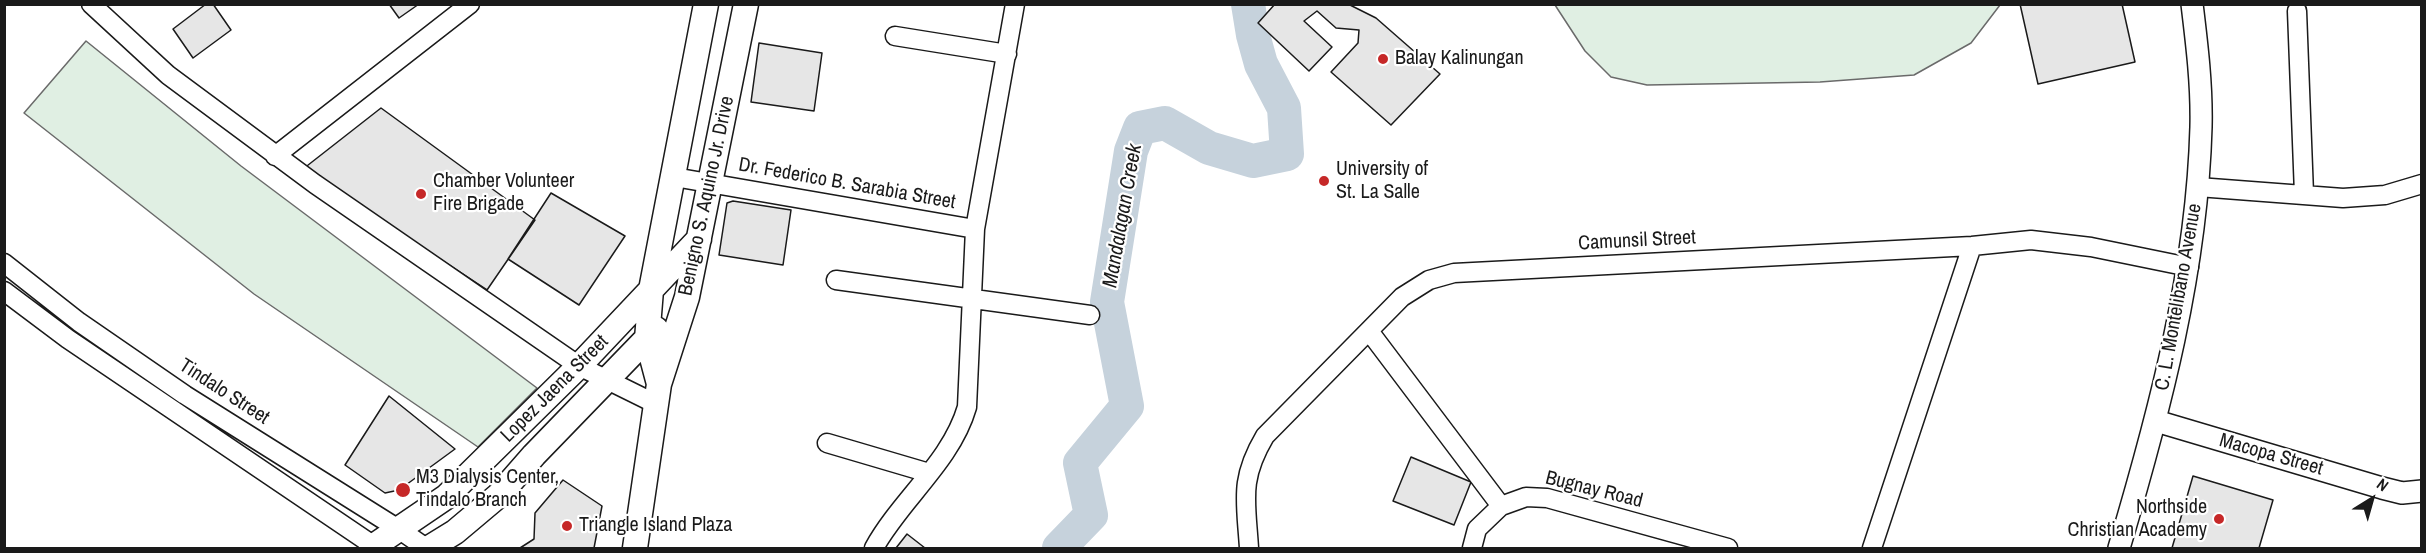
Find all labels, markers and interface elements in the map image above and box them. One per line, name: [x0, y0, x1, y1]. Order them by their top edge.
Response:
place label: Balay Kalinungan: [1395, 47, 1524, 71]
marker: Balay Kalinungan: [1376, 52, 1390, 66]
street label: Benigno S. Aquino Jr. Drive: [674, 94, 740, 298]
water label: Mandalagan Creek: [1098, 142, 1148, 290]
street label: Dr. Federico B. Sarabia Street: [737, 153, 957, 215]
place label: University of St. La Salle: [1336, 158, 1428, 205]
place label: Chamber Volunteer Fire Brigade: [433, 170, 574, 217]
marker: University of St. La Salle: [1317, 174, 1331, 188]
marker: Chamber Volunteer Fire Brigade: [414, 187, 428, 201]
street label: C. L. Montelibano Avenue: [2151, 202, 2207, 392]
street label: Camunsil Street: [1578, 226, 1696, 256]
street label: Lopez Jaena Street: [496, 330, 614, 448]
street label: Tindalo Street: [174, 354, 274, 430]
street label: Macopa Street: [2216, 429, 2326, 481]
place label: M3 Dialysis Center, Tindalo Branch: [416, 466, 559, 513]
street label: Bugnay Road: [1543, 466, 1645, 514]
north arrow: [2342, 469, 2402, 529]
text: N: [2372, 473, 2393, 496]
marker: M3 Dialysis Center, Tindalo Branch: [394, 481, 412, 499]
place label: Northside Christian Academy: [2068, 496, 2207, 543]
marker: Northside Christian Academy: [2212, 512, 2226, 526]
place label: Triangle Island Plaza: [579, 514, 732, 538]
marker: Triangle Island Plaza: [560, 519, 574, 533]

